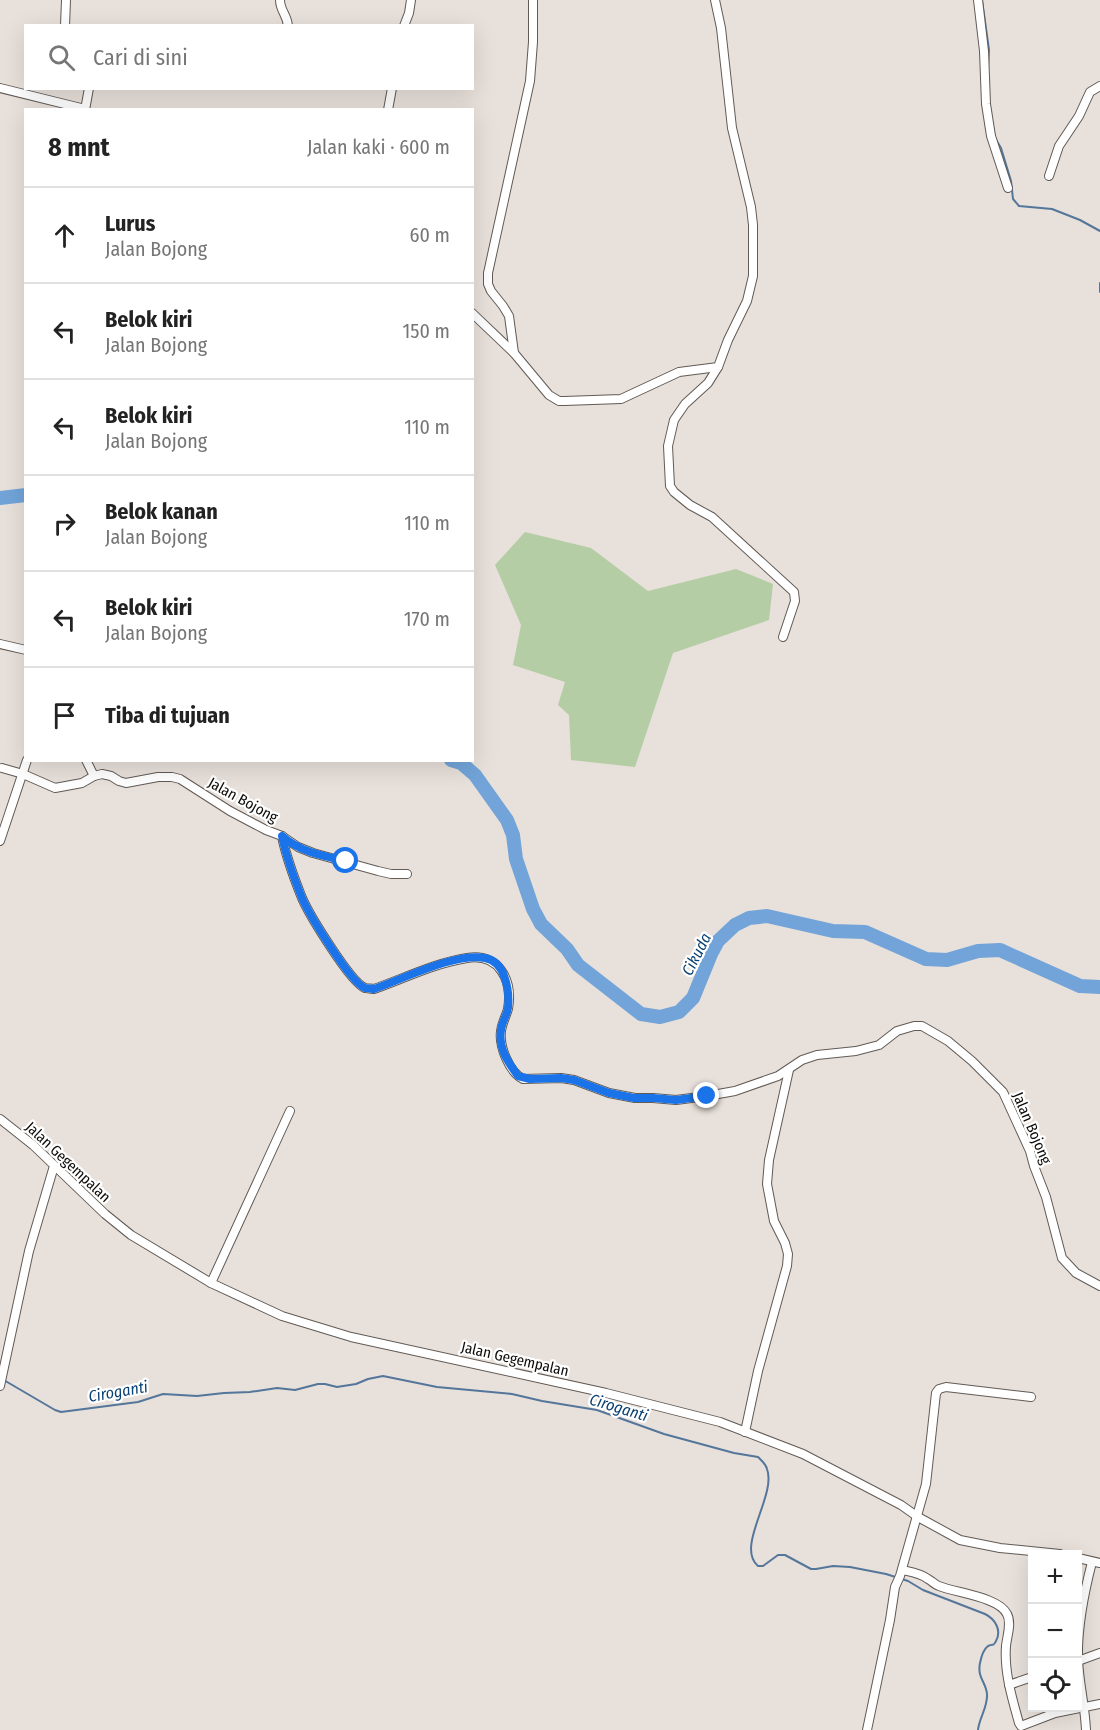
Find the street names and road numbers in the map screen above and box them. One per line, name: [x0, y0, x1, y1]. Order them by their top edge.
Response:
street label: Jalan Bojong: [205, 774, 281, 826]
street label: Jalan Bojong: [1009, 1089, 1055, 1167]
street label: Jalan Gegempalan: [22, 1118, 114, 1206]
street label: Jalan Gegempalan: [459, 1338, 571, 1380]

